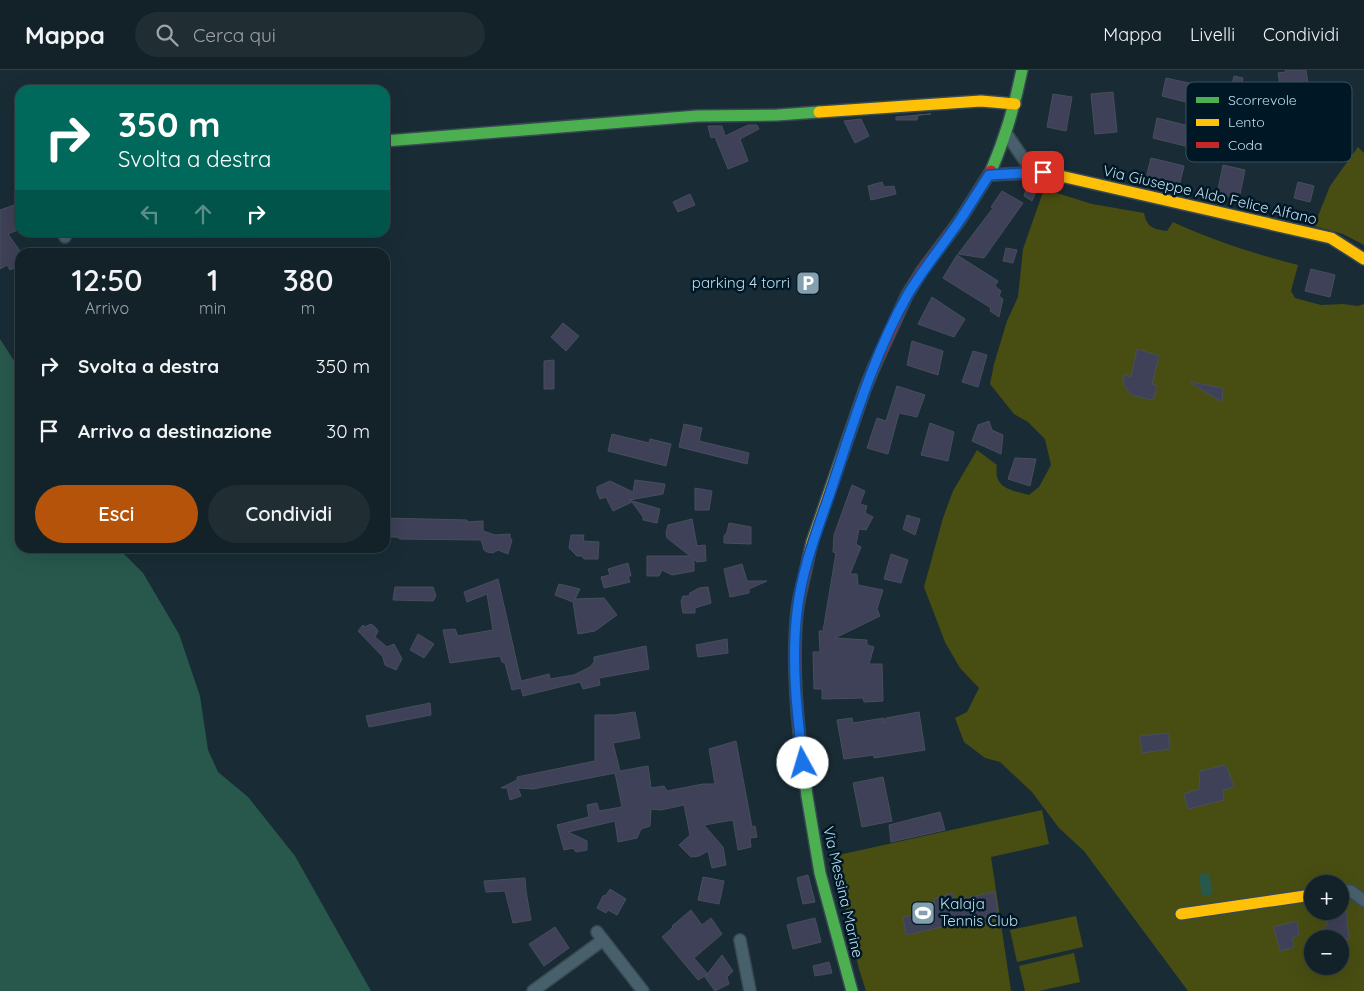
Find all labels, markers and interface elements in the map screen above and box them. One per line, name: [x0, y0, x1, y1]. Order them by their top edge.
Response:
search box: [135, 12, 485, 57]
text: Mappa: [25, 20, 105, 50]
icon: search: [153, 21, 181, 49]
text: Cerca qui: [193, 23, 276, 47]
text: Mappa: [1103, 23, 1162, 46]
text: Livelli: [1190, 23, 1235, 46]
text: Condividi: [1263, 23, 1339, 46]
legend: [1186, 82, 1352, 162]
text: Scorrevole: [1228, 91, 1297, 109]
text: 350 m: [118, 102, 221, 146]
icon: right: [35, 105, 100, 170]
text: Lento: [1228, 113, 1265, 131]
text: Coda: [1228, 136, 1263, 154]
text: Svolta a destra: [118, 145, 271, 173]
pin: [1022, 151, 1064, 193]
icon: arrive: [1029, 158, 1057, 186]
street label: Via Giuseppe Aldo Felice Alfano: [1101, 161, 1319, 228]
icon: left: [136, 200, 164, 228]
icon: ahead: [189, 200, 217, 228]
icon: right: [242, 200, 270, 228]
text: 12:50: [72, 261, 143, 299]
text: 1: [207, 261, 218, 299]
text: 380: [283, 261, 333, 299]
parking icon: parking 4 torri: [795, 270, 821, 296]
place label: parking 4 torri: [692, 273, 790, 292]
text: Arrivo: [85, 298, 129, 318]
text: min: [199, 298, 226, 318]
text: m: [301, 298, 315, 318]
icon: right: [35, 352, 63, 380]
text: Svolta a destra: [78, 354, 219, 378]
text: 350 m: [316, 354, 370, 378]
icon: arrive: [35, 417, 63, 445]
text: Arrivo a destinazione: [78, 419, 272, 443]
text: 30 m: [326, 419, 370, 443]
button: Esci: [35, 485, 198, 543]
button: Condividi: [208, 485, 370, 543]
position arrow: [776, 736, 828, 788]
street label: Via Messina Marine: [819, 824, 868, 959]
map controls: [1304, 875, 1349, 975]
button: +: [1304, 875, 1349, 920]
place label: Kalaja Tennis Club: [940, 894, 1018, 930]
sports icon: Kalaja Tennis Club: [910, 900, 936, 926]
button: −: [1304, 930, 1349, 975]

